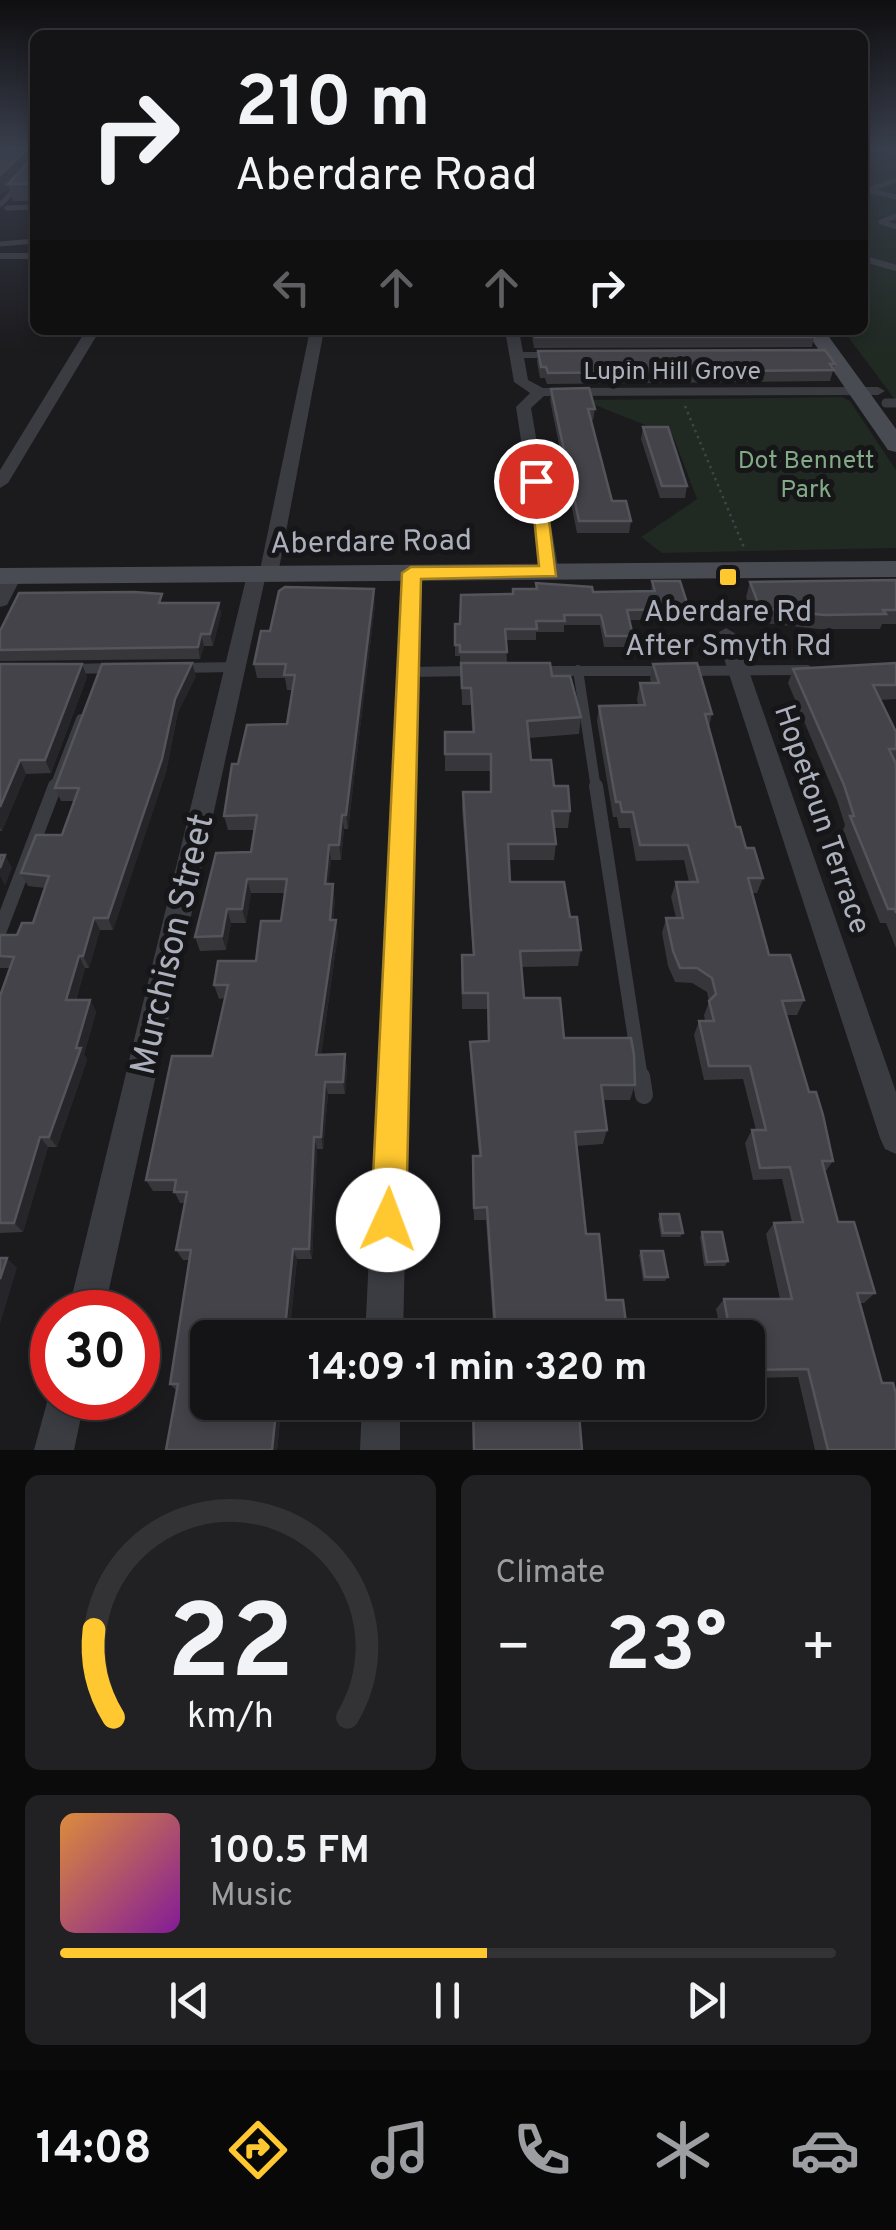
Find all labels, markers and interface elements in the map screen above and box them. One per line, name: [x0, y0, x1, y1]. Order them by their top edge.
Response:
text: 210 m: [235, 62, 431, 151]
icon: right: [70, 70, 200, 200]
text: Aberdare Road: [235, 149, 538, 206]
icon: left: [264, 260, 319, 315]
icon: ahead: [369, 260, 424, 315]
icon: ahead: [474, 260, 529, 315]
icon: right: [579, 260, 634, 315]
street label: Lupin Hill Grove: [583, 357, 761, 389]
pin: [494, 439, 579, 524]
park label: Dot Bennett Park: [738, 446, 874, 507]
icon: arrive: [509, 454, 564, 509]
street label: Aberdare Road: [270, 523, 472, 564]
marker: Aberdare Rd After Smyth Rd: [717, 566, 739, 588]
place label: Aberdare Rd After Smyth Rd: [625, 595, 831, 666]
street label: Hopetoun Terrace: [764, 700, 877, 939]
street label: Murchison Street: [122, 810, 225, 1080]
position arrow: [336, 1168, 440, 1272]
speed limit sign: 30: [30, 1290, 160, 1420]
text: 14:09 · 1 min · 320 m: [308, 1345, 647, 1394]
text: Climate: [496, 1554, 605, 1594]
text: 22: [167, 1583, 294, 1715]
text: 23°: [605, 1602, 727, 1697]
text: −: [496, 1615, 531, 1685]
text: +: [801, 1615, 836, 1685]
text: km/h: [187, 1695, 274, 1741]
text: 100.5 FM: [210, 1828, 370, 1877]
text: Music: [210, 1877, 293, 1917]
icon: previous: [162, 1973, 217, 2028]
icon: pause: [420, 1973, 475, 2028]
icon: next: [679, 1973, 734, 2028]
icon: directions: [223, 2115, 293, 2185]
icon: music: [365, 2115, 435, 2185]
icon: phone: [507, 2115, 577, 2185]
icon: climate: [648, 2115, 718, 2185]
icon: car: [790, 2115, 860, 2185]
text: 14:08: [36, 2122, 152, 2179]

